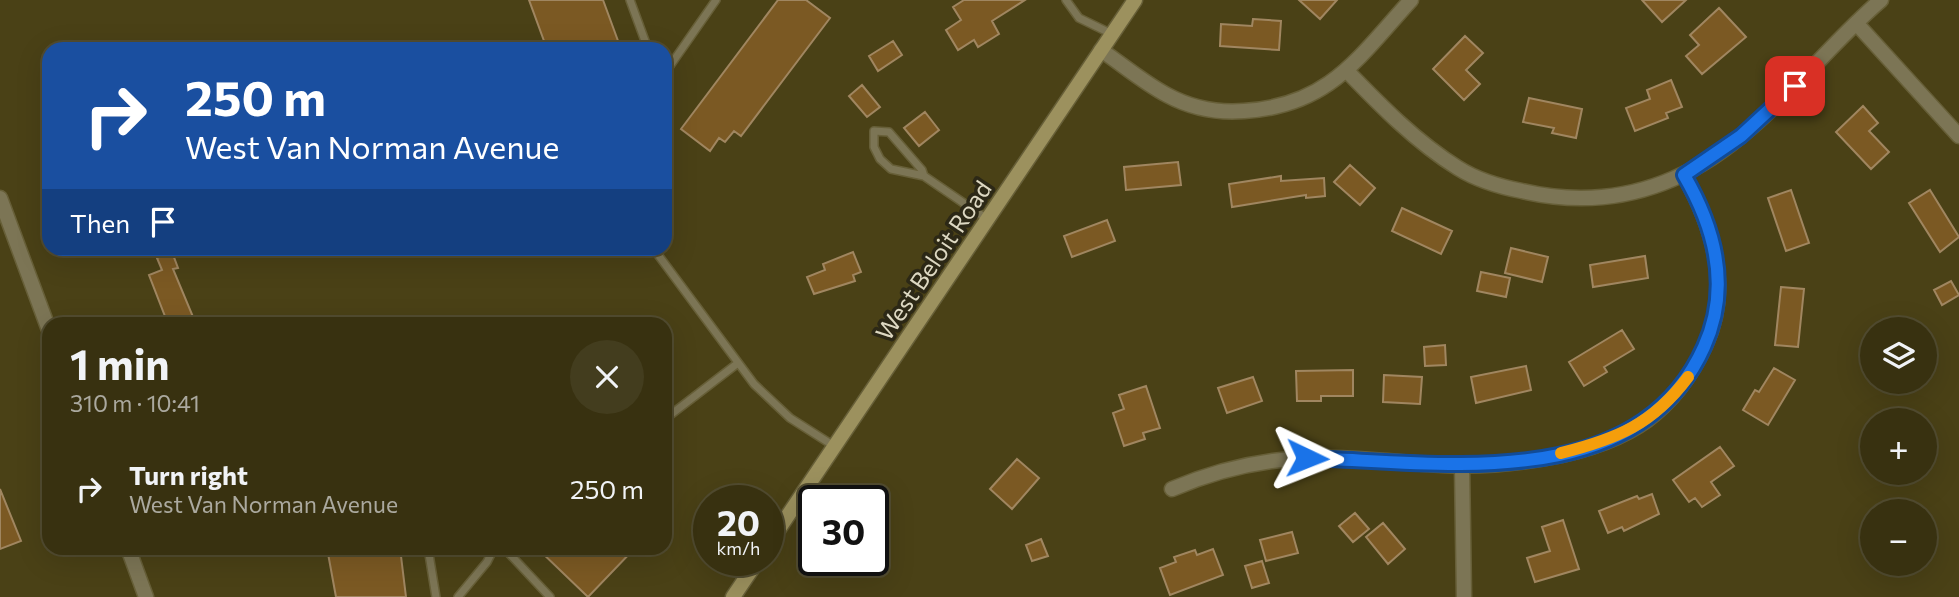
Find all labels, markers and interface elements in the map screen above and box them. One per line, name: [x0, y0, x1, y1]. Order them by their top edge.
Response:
pin: [1765, 56, 1825, 116]
text: 250 m: [185, 66, 326, 126]
icon: arrive: [1776, 67, 1814, 105]
icon: right: [70, 70, 161, 161]
text: West Van Norman Avenue: [185, 126, 559, 166]
street label: West Beloit Road: [869, 175, 997, 345]
icon: arrive: [144, 203, 182, 241]
text: Then: [70, 207, 130, 238]
map controls: [1860, 317, 1937, 576]
button: layers: [1860, 317, 1937, 394]
text: 1 min: [70, 337, 170, 389]
button: close: [570, 340, 644, 414]
text: 310 m · 10:41: [70, 389, 200, 417]
button: +: [1860, 408, 1937, 485]
position arrow: [1270, 421, 1344, 495]
text: Turn right: [129, 459, 248, 490]
icon: right: [70, 470, 108, 508]
text: 250 m: [570, 473, 644, 504]
speed limit sign: 30: [798, 485, 889, 576]
text: West Van Norman Avenue: [129, 490, 398, 518]
button: −: [1860, 499, 1937, 576]
text: 20: [717, 500, 760, 543]
text: km/h: [717, 537, 760, 559]

